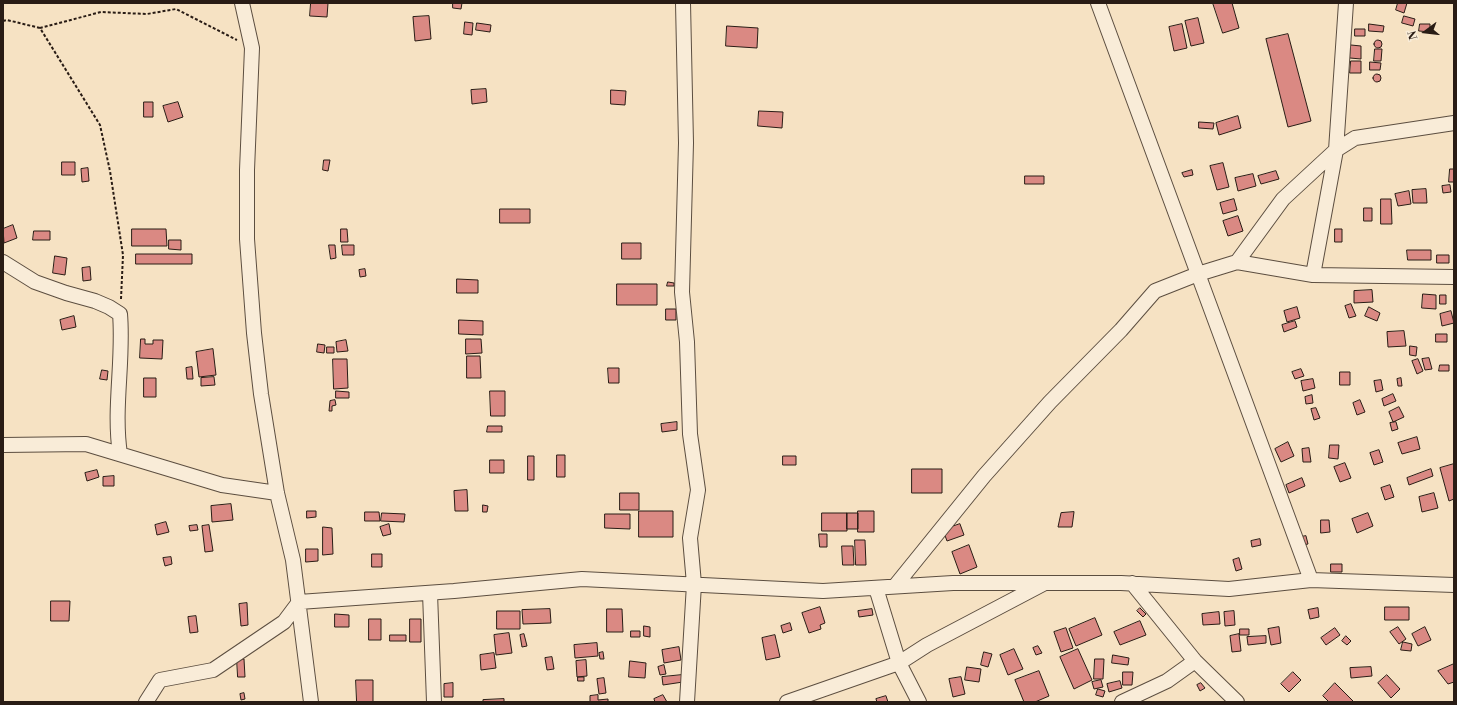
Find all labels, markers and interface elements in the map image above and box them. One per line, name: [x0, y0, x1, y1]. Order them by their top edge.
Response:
north arrow: [1405, 12, 1445, 52]
text: N: [1406, 29, 1421, 41]

